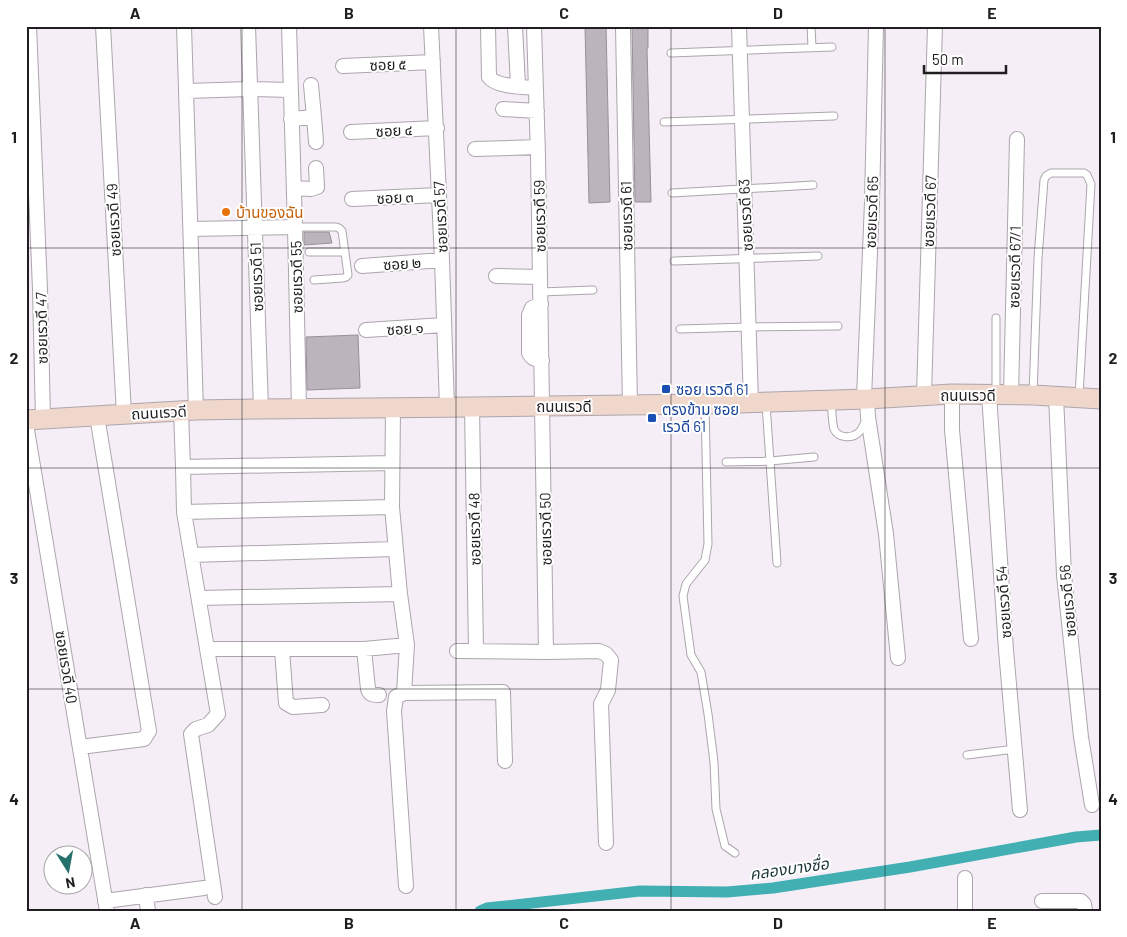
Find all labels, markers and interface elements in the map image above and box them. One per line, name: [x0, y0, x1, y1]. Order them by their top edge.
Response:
text: A: [130, 3, 141, 22]
text: B: [344, 3, 354, 22]
text: C: [559, 3, 569, 22]
text: D: [773, 3, 783, 22]
text: E: [987, 3, 997, 22]
scale bar: [924, 42, 1007, 74]
text: 50 m: [932, 50, 964, 68]
street label: ซอย ๕: [369, 54, 407, 74]
street label: ซอย ๔: [375, 120, 413, 140]
text: 1: [11, 127, 17, 146]
text: 1: [1110, 127, 1116, 146]
street label: ซอยเรวดี 65: [861, 175, 881, 249]
street label: ซอยเรวดี 67: [919, 175, 939, 247]
street label: ซอยเรวดี 63: [734, 178, 756, 252]
street label: ซอยเรวดี 59: [529, 180, 549, 252]
street label: ซอยเรวดี 57: [429, 181, 451, 253]
street label: ซอยเรวดี 61: [616, 181, 636, 251]
street label: ซอยเรวดี 49: [102, 183, 124, 257]
street label: ซอย ๓: [376, 187, 414, 207]
place label: บ้านของฉัน: [236, 203, 303, 221]
marker: บ้านของฉัน: [220, 206, 232, 218]
street label: ซอยเรวดี 67/1: [1004, 226, 1024, 308]
street label: ซอยเรวดี 55: [286, 241, 306, 313]
street label: ซอยเรวดี 51: [246, 242, 266, 312]
street label: ซอย ๒: [382, 253, 422, 273]
street label: ซอยเรวดี 47: [31, 292, 51, 364]
street label: ซอย ๑: [386, 318, 424, 338]
text: 2: [10, 348, 19, 367]
text: 2: [1109, 348, 1118, 367]
place label: ซอย เรวดี 61: [676, 380, 749, 398]
marker: ซอย เรวดี 61: [660, 383, 672, 395]
street label: ถนนเรวดี: [940, 386, 996, 404]
street label: ถนนเรวดี: [536, 397, 592, 415]
place label: ตรงข้าม ซอย เรวดี 61: [662, 400, 739, 435]
street label: ถนนเรวดี: [131, 402, 187, 422]
marker: ตรงข้าม ซอย เรวดี 61: [646, 412, 658, 424]
street label: ซอยเรวดี 48: [464, 492, 484, 566]
street label: ซอยเรวดี 50: [535, 492, 555, 566]
street label: ซอยเรวดี 56: [1055, 564, 1079, 638]
street label: ซอยเรวดี 54: [991, 565, 1015, 639]
text: 3: [10, 568, 18, 587]
text: 3: [1109, 568, 1117, 587]
street label: ซอยเรวดี 40: [52, 629, 82, 705]
text: 4: [9, 789, 19, 808]
text: 4: [1108, 789, 1118, 808]
north arrow: [42, 844, 92, 894]
water label: คลองบางซื่อ: [748, 852, 831, 883]
text: N: [64, 874, 77, 892]
text: A: [130, 913, 141, 932]
text: B: [344, 913, 354, 932]
text: C: [559, 913, 569, 932]
text: D: [773, 913, 783, 932]
text: E: [987, 913, 997, 932]

